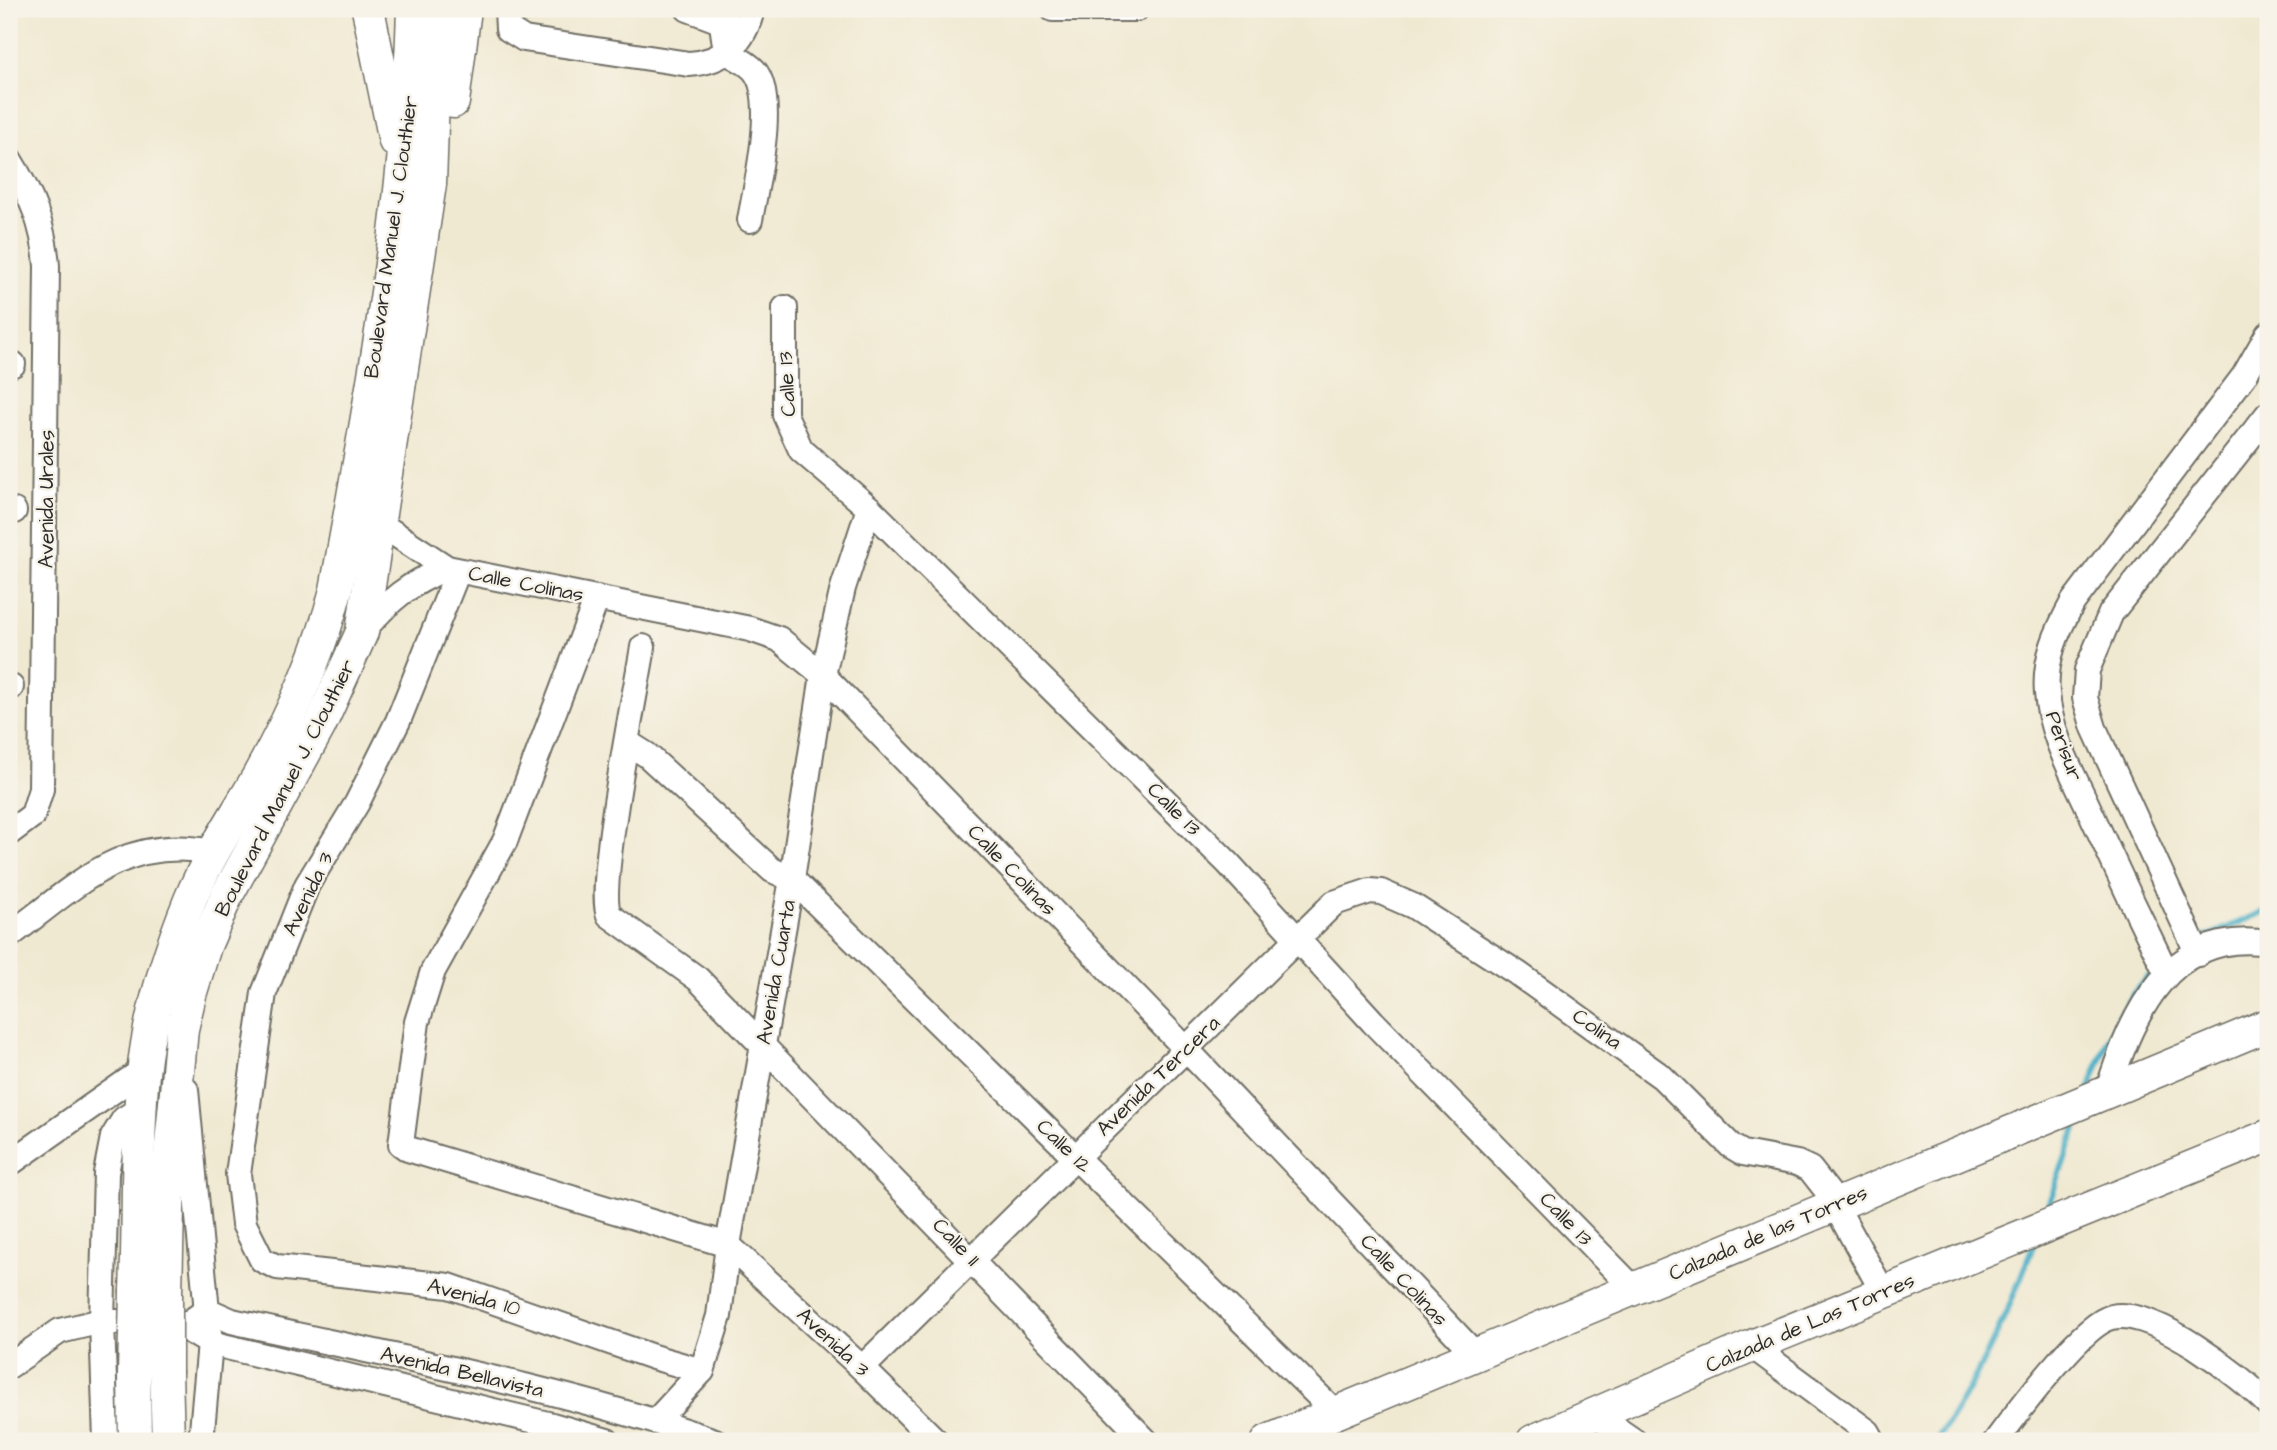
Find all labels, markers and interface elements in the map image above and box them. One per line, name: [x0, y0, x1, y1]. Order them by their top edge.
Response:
street label: Boulevard Manuel J. Clouthier: [357, 94, 425, 380]
street label: Calle 13: [771, 350, 803, 417]
street label: Avenida Urales: [32, 430, 61, 568]
street label: Calle Colinas: [466, 559, 586, 609]
street label: Boulevard Manuel J. Clouthier: [207, 654, 363, 921]
street label: Perisur: [2038, 707, 2090, 785]
street label: Calle 13: [1141, 776, 1208, 843]
street label: Calle Colinas: [961, 818, 1063, 922]
street label: Avenida 3: [275, 847, 341, 941]
street label: Avenida Cuarta: [749, 897, 803, 1047]
street label: Colina: [1566, 1002, 1628, 1057]
street label: Avenida Tercera: [1090, 1009, 1227, 1143]
street label: Calle 12: [1030, 1112, 1098, 1180]
street label: Calzada de las Torres: [1664, 1178, 1872, 1288]
street label: Calle 13: [1533, 1185, 1599, 1253]
street label: Calle 11: [926, 1211, 987, 1273]
street label: Calle Colinas: [1354, 1227, 1454, 1333]
street label: Calzada de Las Torres: [1701, 1266, 1919, 1380]
street label: Avenida 10: [424, 1271, 524, 1323]
street label: Avenida 3: [790, 1301, 876, 1383]
street label: Avenida Bellavista: [378, 1339, 547, 1405]

